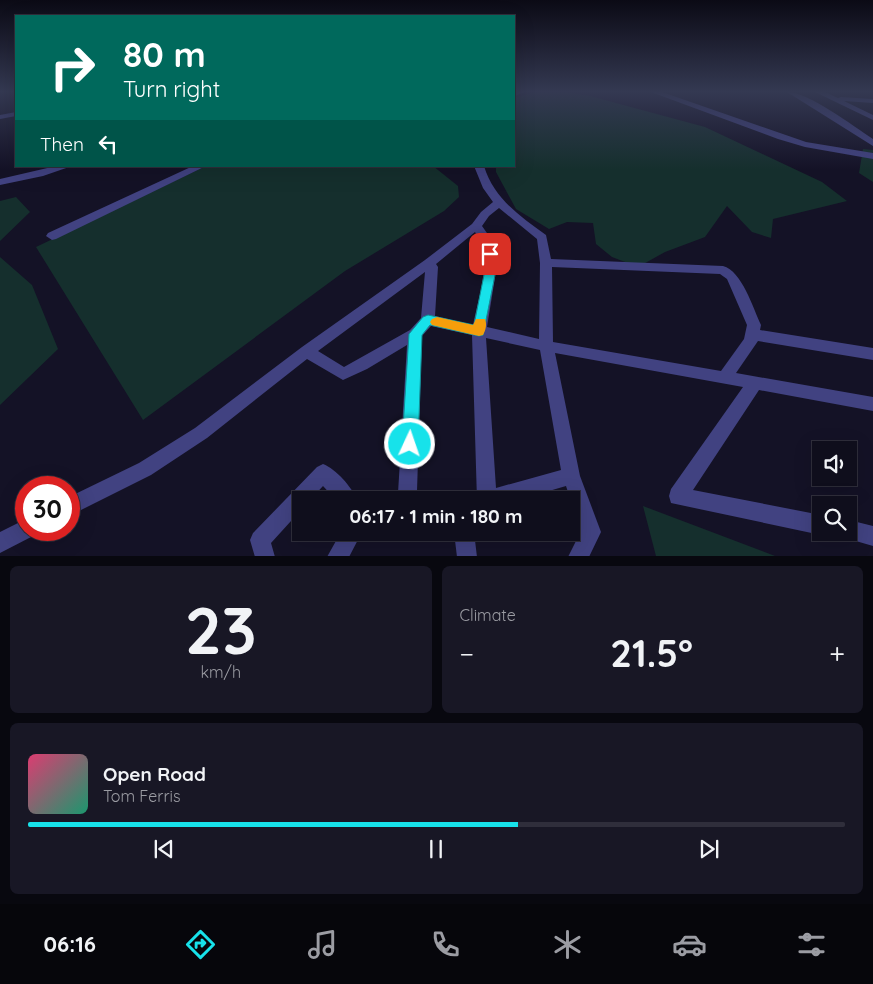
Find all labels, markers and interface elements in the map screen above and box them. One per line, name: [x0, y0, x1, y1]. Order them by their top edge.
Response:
text: 80 m: [123, 32, 206, 76]
icon: right: [40, 35, 105, 100]
text: Turn right: [123, 75, 220, 103]
icon: left: [94, 130, 122, 158]
text: Then: [40, 132, 84, 156]
pin: [469, 233, 511, 275]
icon: arrive: [476, 240, 504, 268]
position arrow: [383, 417, 435, 469]
map controls: [812, 441, 857, 541]
button: sound: [812, 441, 857, 486]
speed limit sign: 30: [15, 476, 80, 541]
button: search: [812, 496, 857, 541]
text: 06:17 · 1 min · 180 m: [349, 504, 523, 528]
text: 23: [185, 589, 257, 670]
text: Climate: [460, 605, 516, 625]
text: 21.5°: [610, 629, 693, 677]
text: −: [460, 636, 474, 671]
text: +: [829, 636, 845, 671]
text: km/h: [200, 662, 241, 682]
text: Open Road: [103, 762, 206, 786]
text: Tom Ferris: [103, 786, 180, 806]
icon: previous: [150, 835, 178, 863]
icon: pause: [422, 835, 450, 863]
icon: next: [695, 835, 723, 863]
icon: directions: [183, 927, 218, 962]
icon: music: [305, 927, 340, 962]
icon: phone: [428, 927, 463, 962]
icon: climate: [550, 927, 585, 962]
icon: car: [672, 927, 707, 962]
icon: filters: [794, 927, 829, 962]
text: 06:16: [44, 930, 96, 958]

